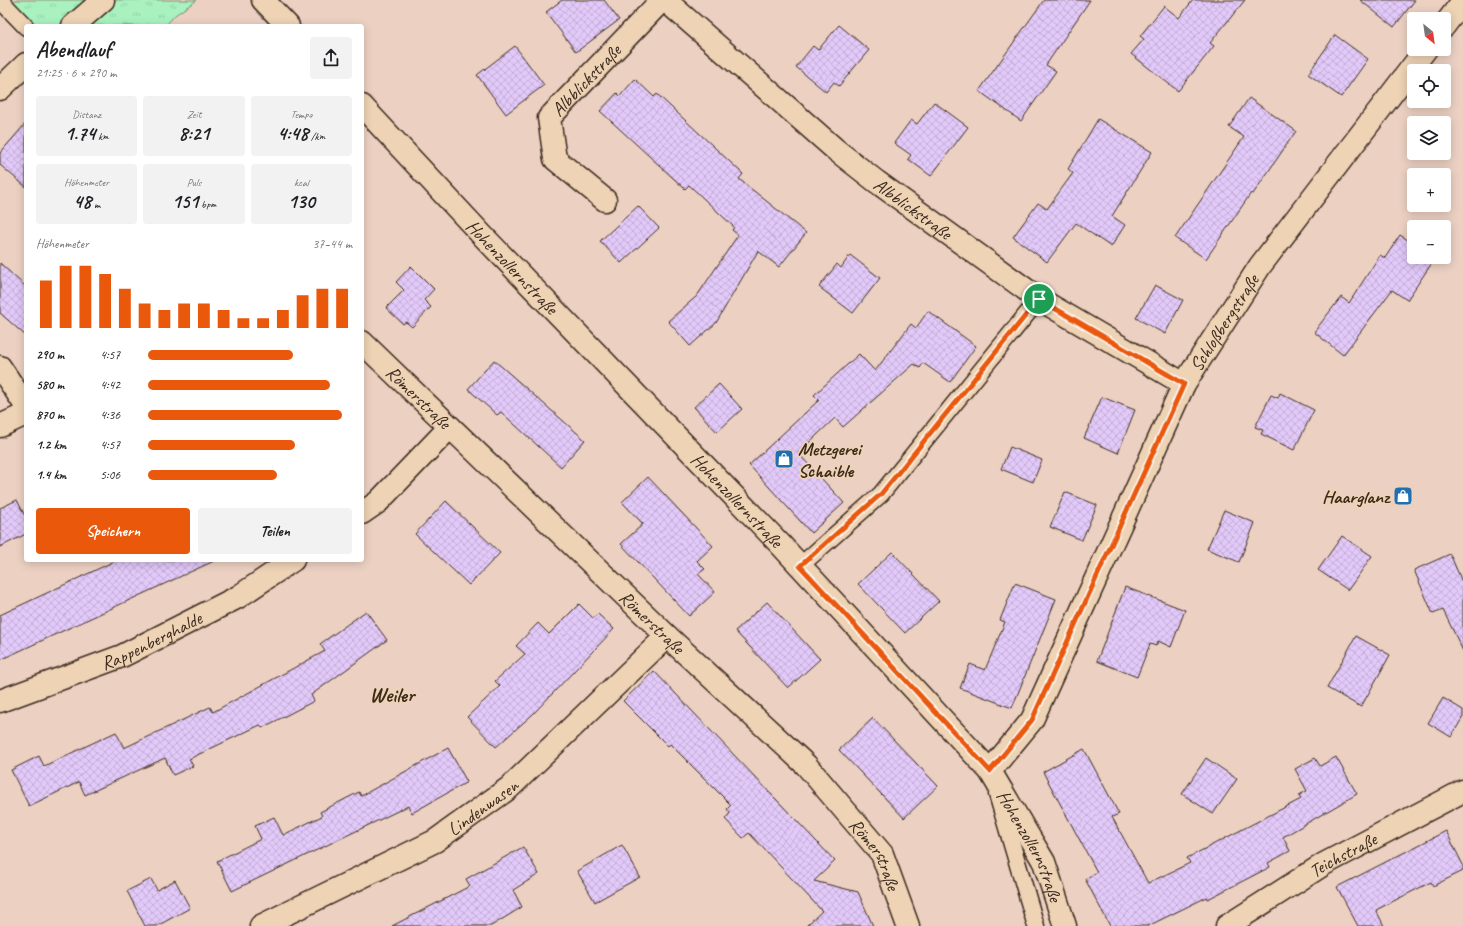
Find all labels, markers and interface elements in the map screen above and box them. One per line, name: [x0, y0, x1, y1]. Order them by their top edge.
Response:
north arrow: [1407, 12, 1451, 56]
map controls: [1407, 12, 1451, 264]
text: Abendlauf: [36, 36, 111, 64]
button: share: [310, 37, 352, 79]
street label: Albblickstraße: [546, 38, 628, 122]
button: locate: [1407, 64, 1451, 108]
text: 21:25 · 6 × 290 m: [36, 65, 117, 81]
text: Distanz: [72, 107, 101, 121]
text: Zeit: [187, 107, 201, 121]
text: Tempo: [290, 107, 312, 121]
button: layers: [1407, 116, 1451, 160]
text: 1.74: [65, 121, 95, 146]
text: 8:21: [179, 121, 209, 146]
text: 4:48: [277, 121, 308, 146]
text: km: [95, 129, 109, 143]
text: /km: [308, 129, 325, 143]
button: +: [1407, 168, 1451, 212]
street label: Albblickstraße: [869, 173, 958, 246]
text: Höhenmeter: [64, 175, 109, 189]
text: Puls: [187, 175, 201, 189]
text: kcal: [294, 175, 309, 189]
text: 48: [73, 189, 91, 214]
text: 151: [172, 189, 198, 214]
text: 130: [288, 189, 315, 214]
text: m: [91, 197, 100, 211]
text: bpm: [198, 197, 216, 211]
street label: Hohenzollernstraße: [461, 215, 564, 321]
button: −: [1407, 220, 1451, 264]
text: Höhenmeter: [36, 236, 89, 252]
text: 37–44 m: [312, 236, 352, 252]
street label: Schloßbergstraße: [1184, 268, 1266, 376]
pin: [1022, 282, 1056, 316]
icon: arrive: [1028, 288, 1050, 310]
text: 290 m: [36, 347, 64, 363]
text: 4:57: [100, 347, 120, 363]
street label: Römerstraße: [380, 361, 457, 436]
text: 580 m: [36, 377, 64, 393]
text: 4:42: [100, 377, 120, 393]
text: 870 m: [36, 407, 64, 423]
text: 4:36: [100, 407, 120, 423]
text: 1.2 km: [36, 437, 66, 453]
text: 4:57: [100, 437, 120, 453]
place label: Metzgerei Schaible: [798, 437, 863, 483]
street label: Hohenzollernstraße: [685, 448, 789, 554]
shop icon: Metzgerei Schaible: [773, 448, 795, 470]
text: 1.4 km: [36, 467, 66, 483]
text: 5:06: [100, 467, 120, 483]
place label: Haarglanz: [1322, 485, 1391, 509]
shop icon: Haarglanz: [1392, 485, 1414, 507]
button: Speichern: [36, 508, 190, 554]
button: Teilen: [198, 508, 352, 554]
street label: Römerstraße: [614, 585, 691, 660]
street label: Rappenberghalde: [98, 606, 208, 676]
district label: Weiler: [370, 682, 417, 708]
street label: Lindenwasen: [443, 773, 525, 841]
street label: Hohenzollernstraße: [991, 786, 1068, 907]
street label: Römerstraße: [843, 813, 906, 895]
street label: Teichstraße: [1305, 827, 1383, 883]

